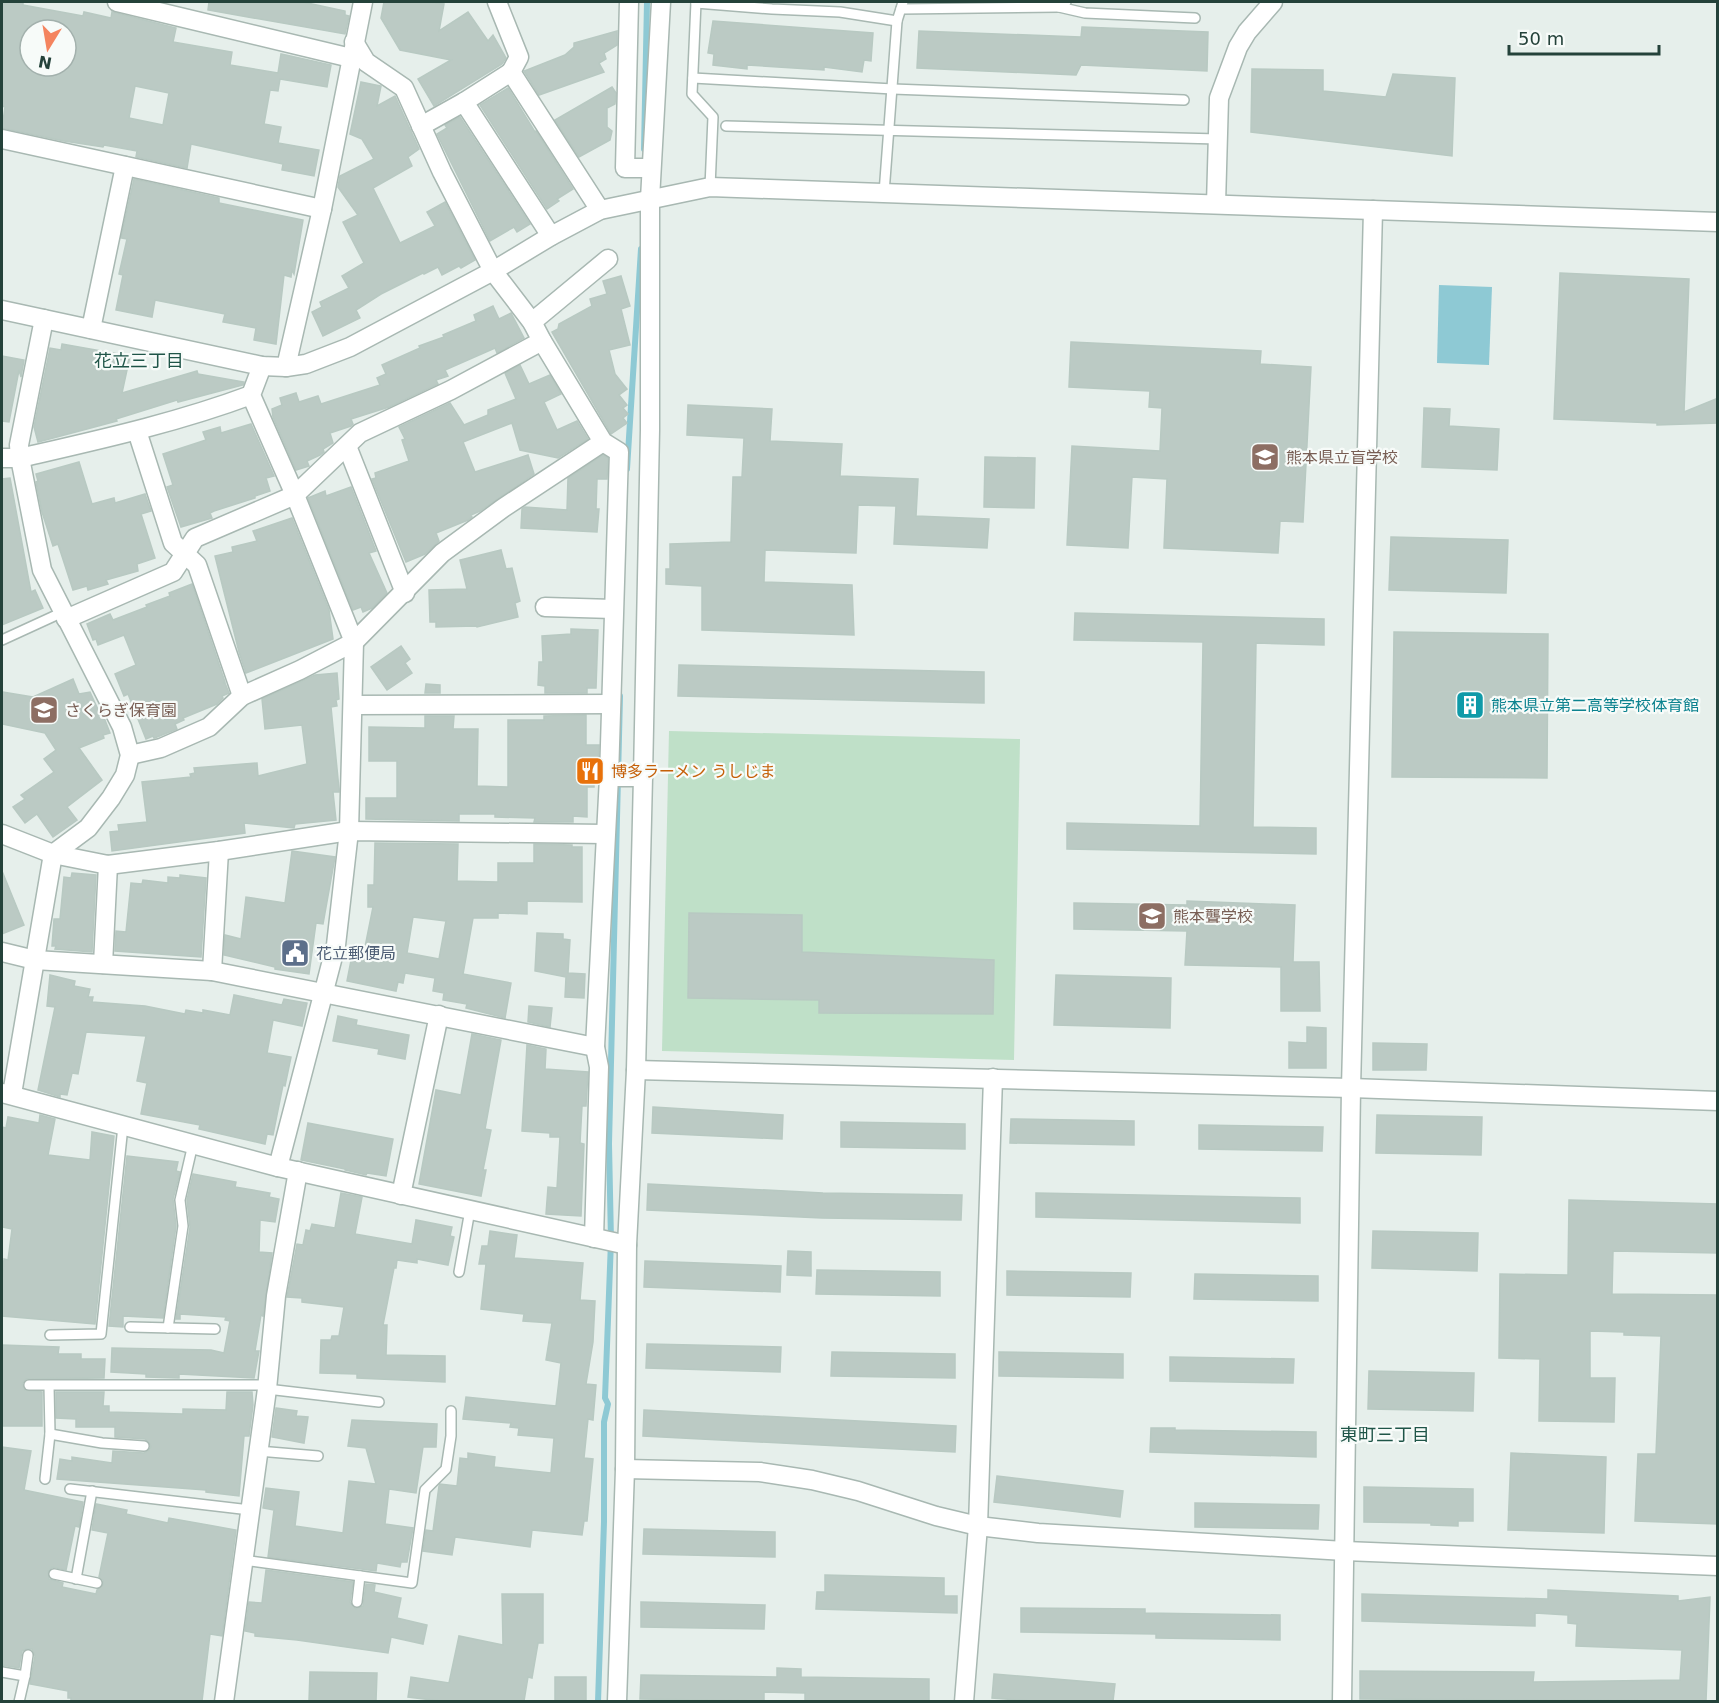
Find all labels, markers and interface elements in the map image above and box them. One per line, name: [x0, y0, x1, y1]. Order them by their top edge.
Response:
north arrow: [18, 18, 78, 78]
scale bar: [1509, 18, 1659, 56]
text: 50 m: [1518, 28, 1564, 49]
text: N: [37, 52, 54, 73]
district label: 花立三丁目: [94, 350, 184, 371]
school or university icon: 熊本県立盲学校: [1249, 441, 1281, 473]
place label: 熊本県立盲学校: [1286, 448, 1398, 467]
building icon: 熊本県立第二高等学校体育館: [1454, 689, 1486, 721]
school or university icon: さくらぎ保育園: [28, 694, 60, 726]
place label: 熊本県立第二高等学校体育館: [1491, 696, 1699, 715]
place label: さくらぎ保育園: [65, 701, 177, 720]
restaurant icon: 博多ラーメン うしじま: [574, 755, 606, 787]
place label: 博多ラーメン うしじま: [611, 762, 775, 781]
school or university icon: 熊本聾学校: [1136, 900, 1168, 932]
place label: 熊本聾学校: [1173, 907, 1253, 926]
public building icon: 花立郵便局: [279, 937, 311, 969]
place label: 花立郵便局: [316, 944, 396, 963]
district label: 東町三丁目: [1340, 1424, 1430, 1445]

